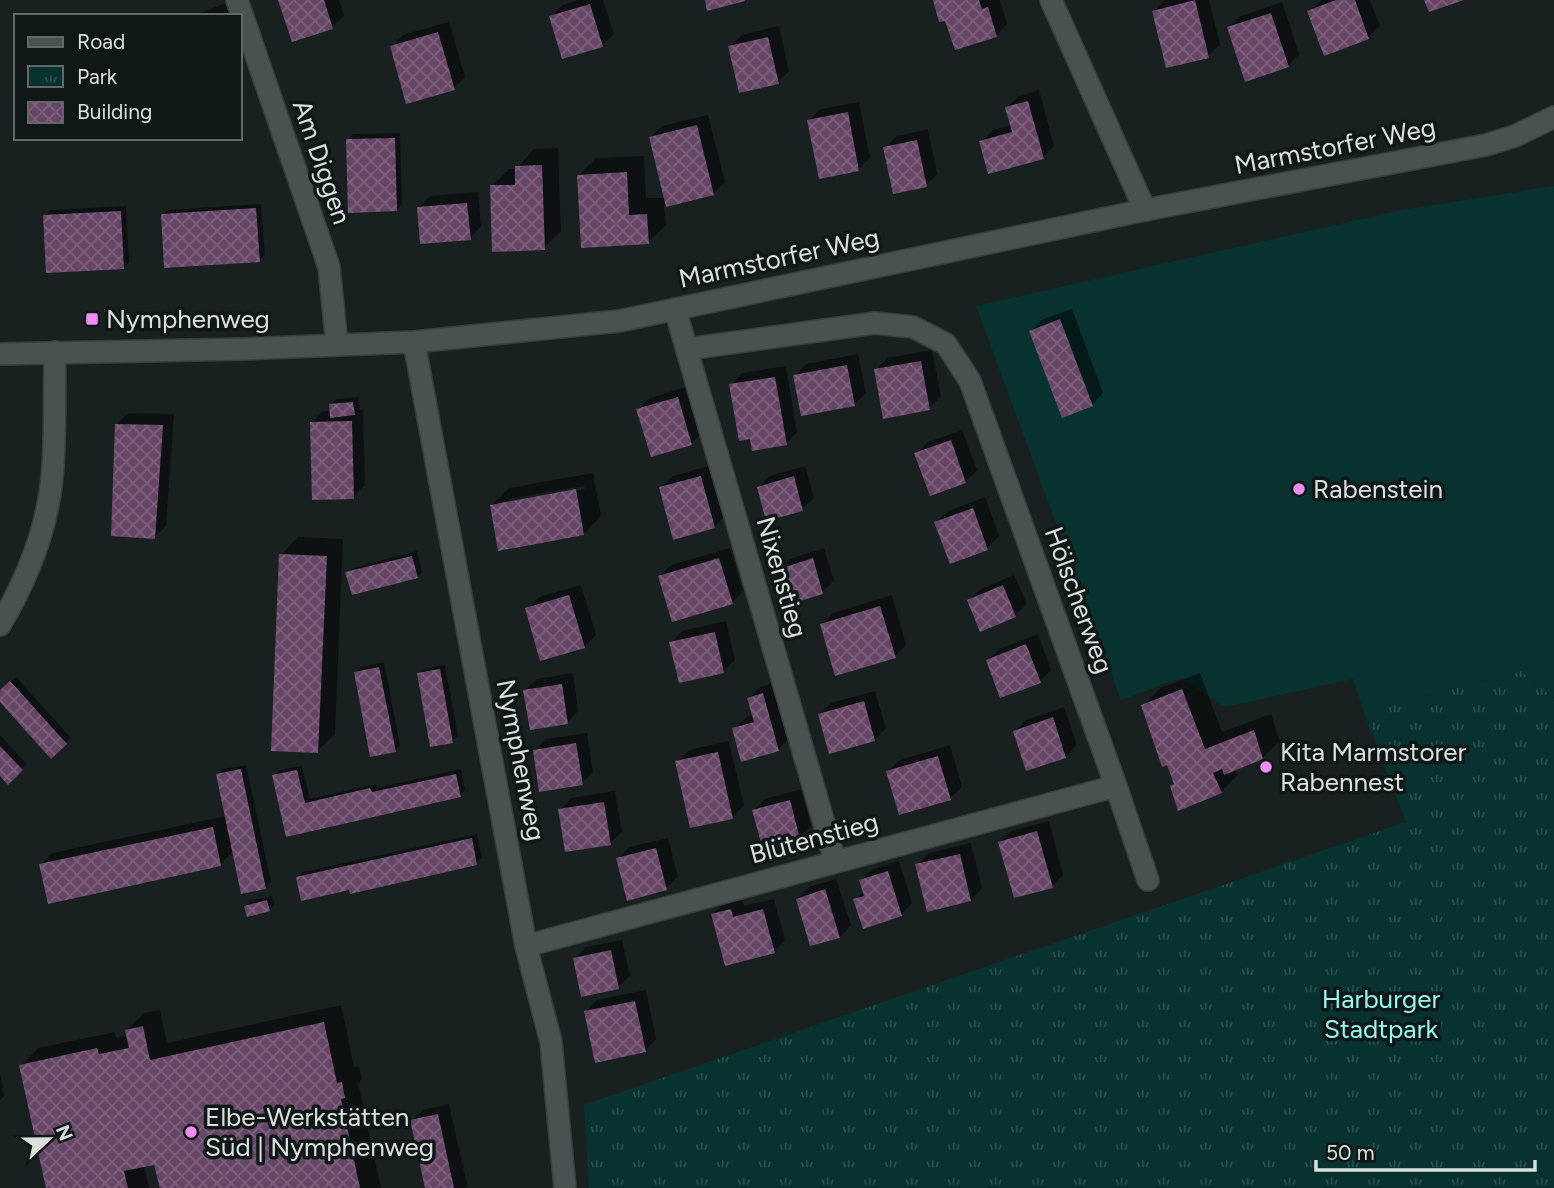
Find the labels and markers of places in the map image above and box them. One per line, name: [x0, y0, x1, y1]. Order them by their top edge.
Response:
place label: Nymphenweg: [106, 303, 270, 335]
marker: Nymphenweg: [84, 311, 100, 327]
place label: Rabenstein: [1313, 473, 1443, 505]
marker: Rabenstein: [1291, 481, 1307, 497]
place label: Kita Marmstorer Rabennest: [1280, 736, 1466, 798]
marker: Kita Marmstorer Rabennest: [1258, 759, 1274, 775]
place label: Elbe-Werkstätten Süd | Nymphenweg: [205, 1101, 434, 1163]
marker: Elbe-Werkstätten Süd | Nymphenweg: [183, 1124, 199, 1140]

